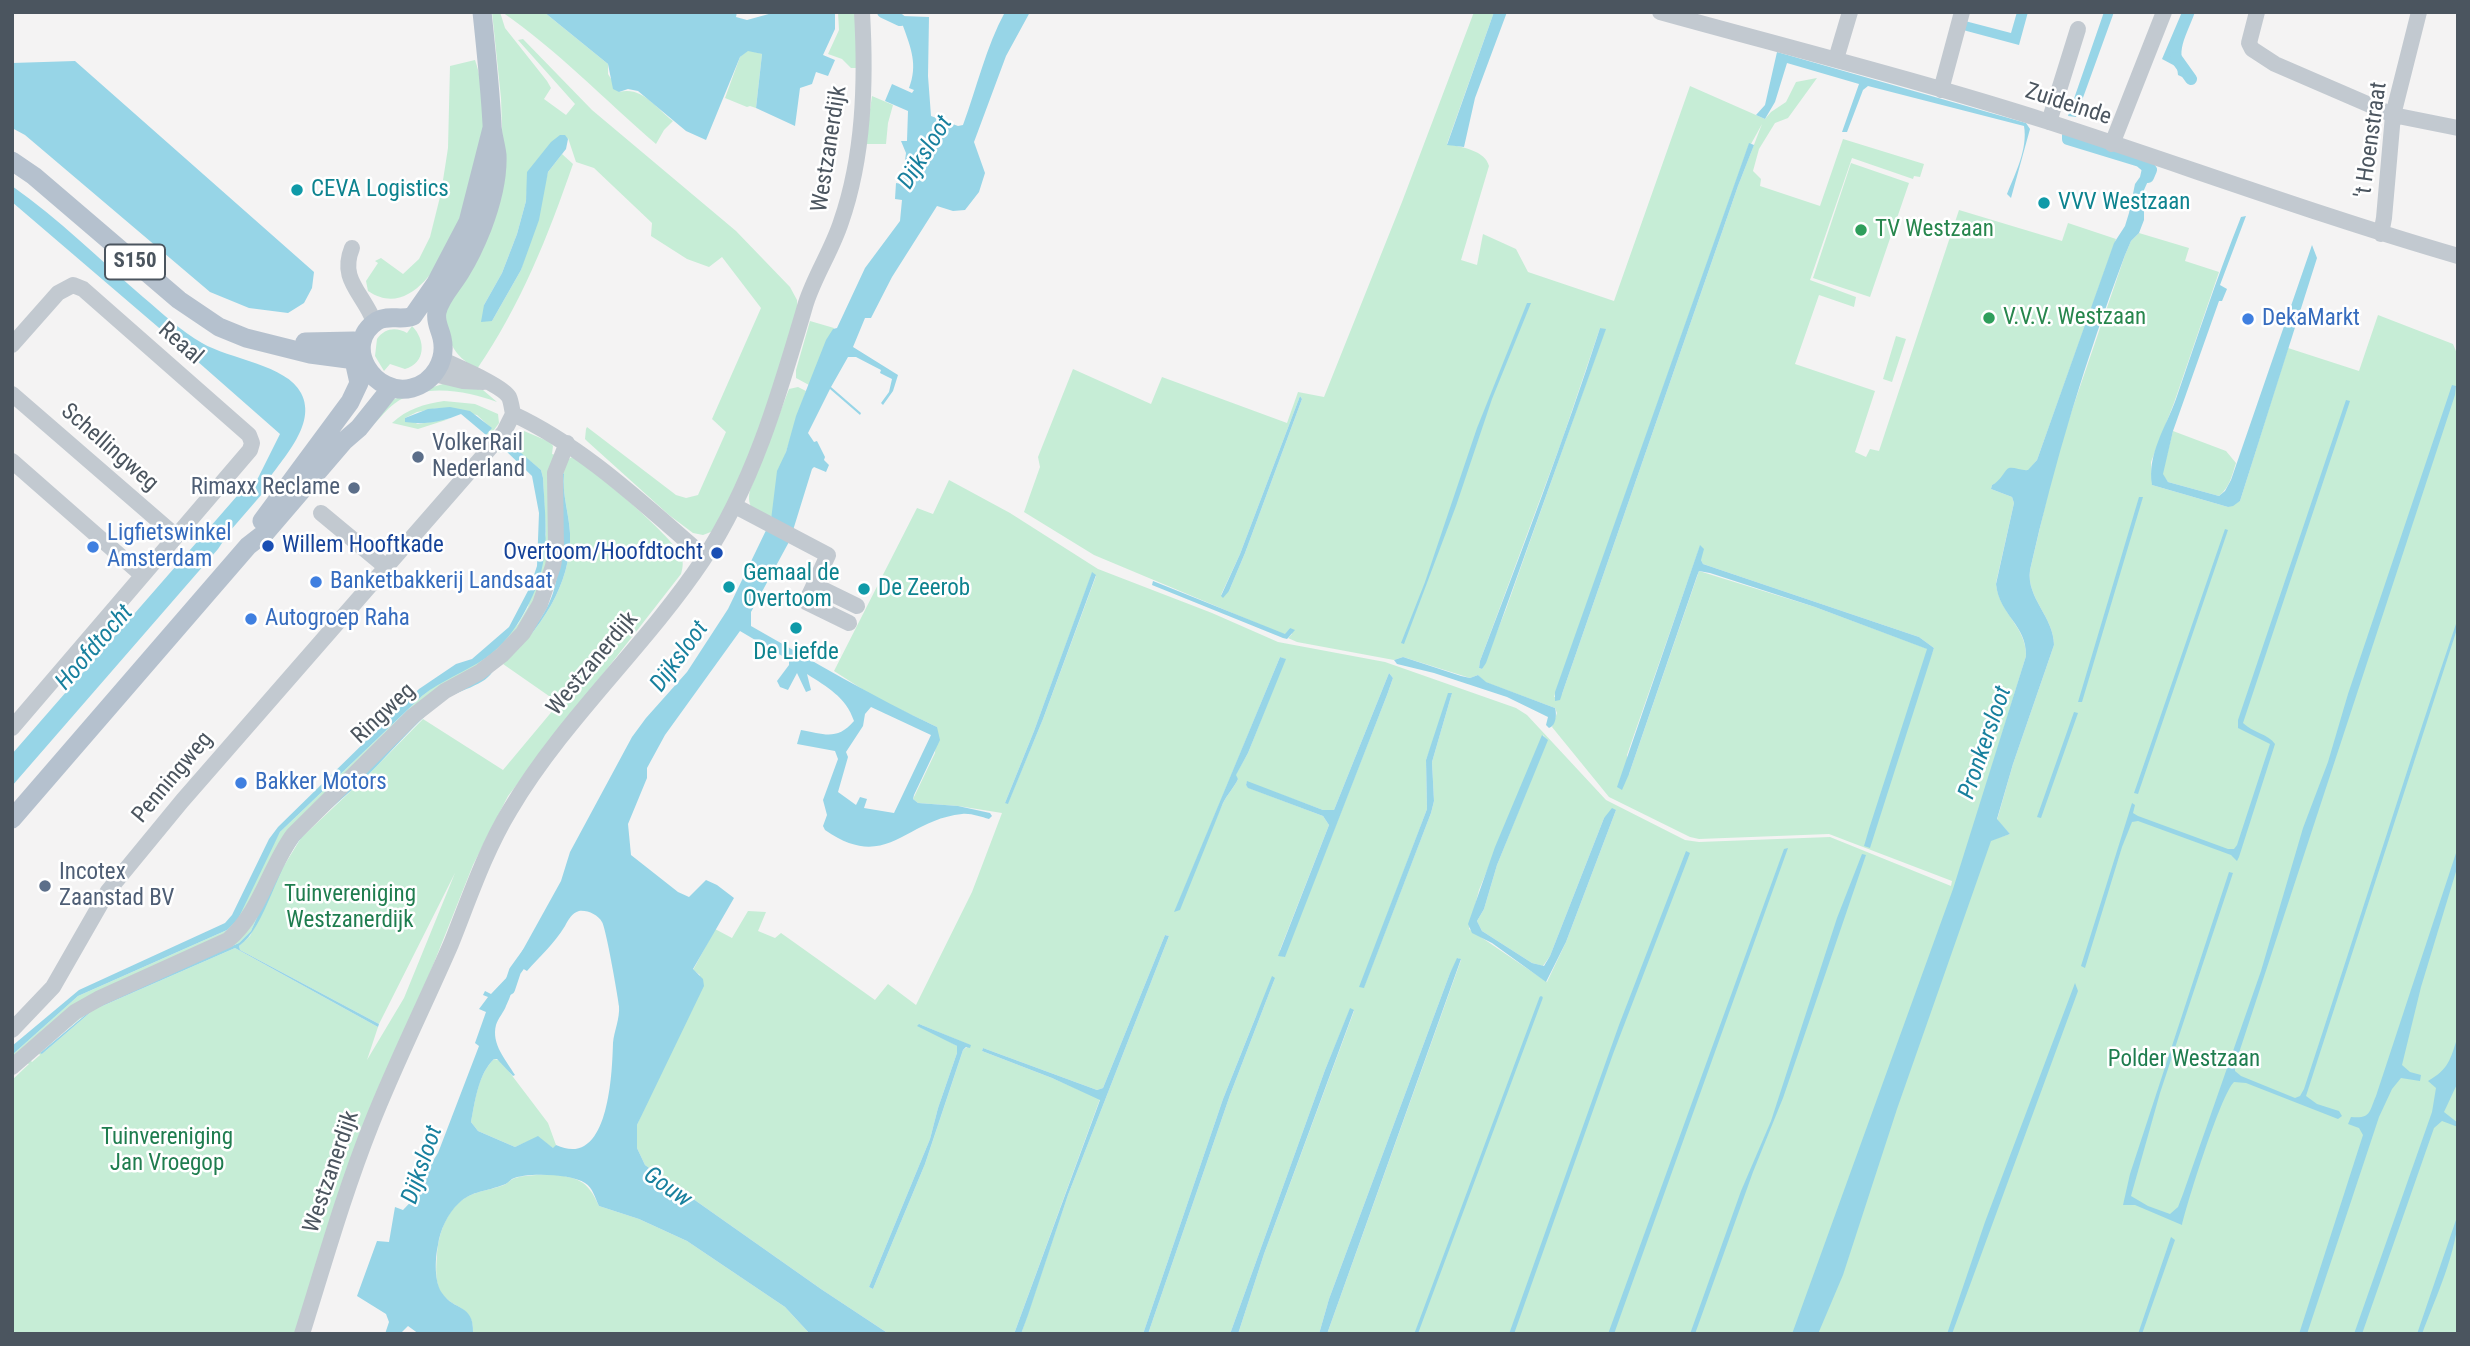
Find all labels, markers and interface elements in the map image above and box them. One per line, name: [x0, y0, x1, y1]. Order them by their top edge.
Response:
street label: Zuideinde: [2021, 78, 2115, 132]
street label: 't Hoenstraat: [2350, 80, 2394, 200]
street label: Westzanerdijk: [806, 84, 854, 214]
water label: Dijksloot: [892, 111, 960, 195]
place label: CEVA Logistics: [311, 176, 449, 204]
marker: CEVA Logistics: [289, 182, 305, 198]
place label: VVV Westzaan: [2058, 189, 2190, 217]
marker: VVV Westzaan: [2036, 195, 2052, 211]
place label: TV Westzaan: [1875, 216, 1994, 244]
marker: TV Westzaan: [1853, 222, 1869, 238]
road number: S150: [105, 244, 165, 280]
place label: V.V.V. Westzaan: [2003, 304, 2146, 332]
place label: DekaMarkt: [2262, 305, 2360, 333]
marker: V.V.V. Westzaan: [1981, 310, 1997, 326]
marker: DekaMarkt: [2240, 311, 2256, 327]
street label: Reaal: [152, 317, 208, 371]
street label: Schellingweg: [55, 398, 163, 498]
place label: VolkerRail Nederland: [432, 430, 525, 484]
marker: VolkerRail Nederland: [410, 449, 426, 465]
place label: Rimaxx Reclame: [191, 474, 340, 502]
marker: Rimaxx Reclame: [346, 480, 362, 496]
place label: Ligfietswinkel Amsterdam: [107, 520, 231, 574]
place label: Willem Hooftkade: [282, 532, 444, 560]
marker: Willem Hooftkade: [260, 538, 276, 554]
marker: Ligfietswinkel Amsterdam: [85, 539, 101, 555]
place label: Overtoom/Hoofdtocht: [503, 539, 703, 567]
marker: Overtoom/Hoofdtocht: [709, 545, 725, 561]
place label: Gemaal de Overtoom: [743, 560, 839, 614]
place label: Banketbakkerij Landsaat: [330, 568, 553, 596]
marker: Banketbakkerij Landsaat: [308, 574, 324, 590]
place label: De Zeerob: [878, 575, 970, 603]
marker: Gemaal de Overtoom: [721, 579, 737, 595]
marker: De Zeerob: [856, 581, 872, 597]
water label: Hoofdtocht: [50, 599, 140, 697]
place label: Autogroep Raha: [265, 605, 410, 633]
street label: Westzanerdijk: [542, 606, 644, 722]
marker: Autogroep Raha: [243, 611, 259, 627]
water label: Dijksloot: [645, 616, 715, 698]
marker: De Liefde: [788, 620, 804, 636]
place label: De Liefde: [753, 639, 839, 667]
street label: Ringweg: [346, 678, 422, 750]
water label: Pronkersloot: [1953, 683, 2019, 803]
street label: Penningweg: [127, 727, 219, 829]
place label: Bakker Motors: [255, 769, 387, 797]
marker: Bakker Motors: [233, 775, 249, 791]
place label: Incotex Zaanstad BV: [59, 859, 174, 913]
marker: Incotex Zaanstad BV: [37, 878, 53, 894]
park label: Tuinvereniging Westzanerdijk: [284, 881, 416, 935]
park label: Polder Westzaan: [2108, 1046, 2260, 1074]
street label: Westzanerdijk: [298, 1107, 366, 1237]
water label: Dijksloot: [396, 1122, 450, 1208]
park label: Tuinvereniging Jan Vroegop: [101, 1124, 233, 1178]
water label: Gouw: [638, 1161, 696, 1215]

